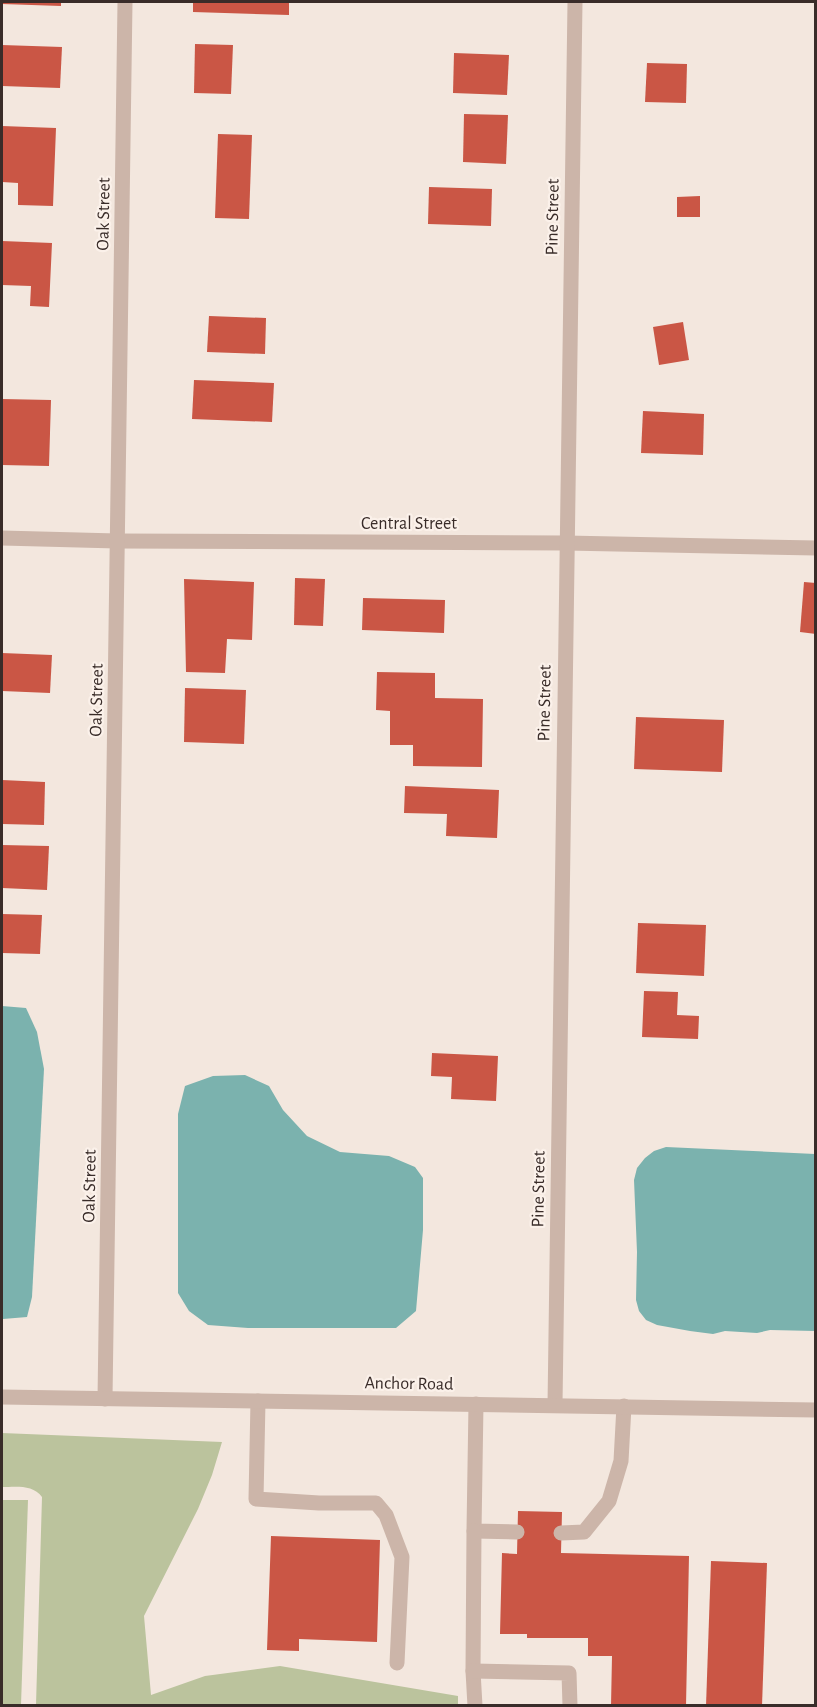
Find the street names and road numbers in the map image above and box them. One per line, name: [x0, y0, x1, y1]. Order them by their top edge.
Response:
street label: Oak Street: [94, 177, 114, 251]
street label: Pine Street: [543, 178, 563, 255]
street label: Central Street: [361, 515, 457, 533]
street label: Oak Street: [87, 663, 107, 737]
street label: Pine Street: [535, 664, 555, 741]
street label: Oak Street: [80, 1149, 100, 1223]
street label: Pine Street: [529, 1150, 549, 1227]
street label: Anchor Road: [364, 1374, 454, 1394]

